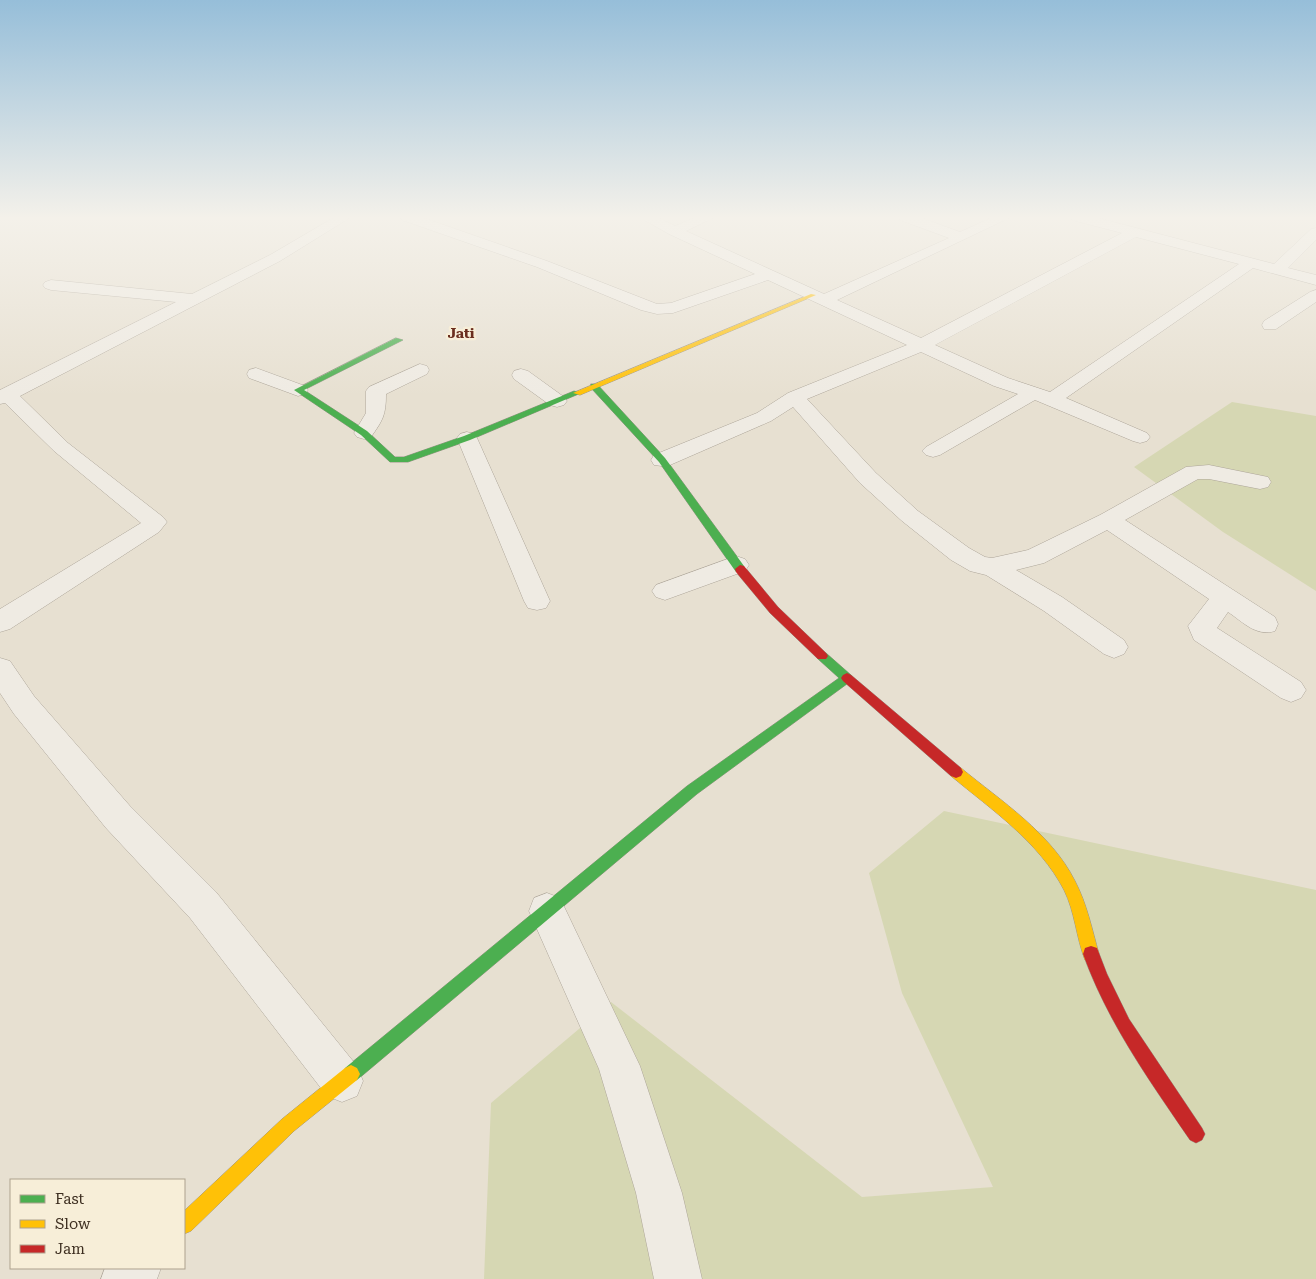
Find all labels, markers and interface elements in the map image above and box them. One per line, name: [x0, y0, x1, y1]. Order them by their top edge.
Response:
district label: Jati: [448, 325, 475, 341]
legend: [10, 1179, 185, 1269]
text: Fast: [55, 1190, 85, 1208]
text: Slow: [55, 1215, 91, 1233]
text: Jam: [55, 1240, 85, 1258]

